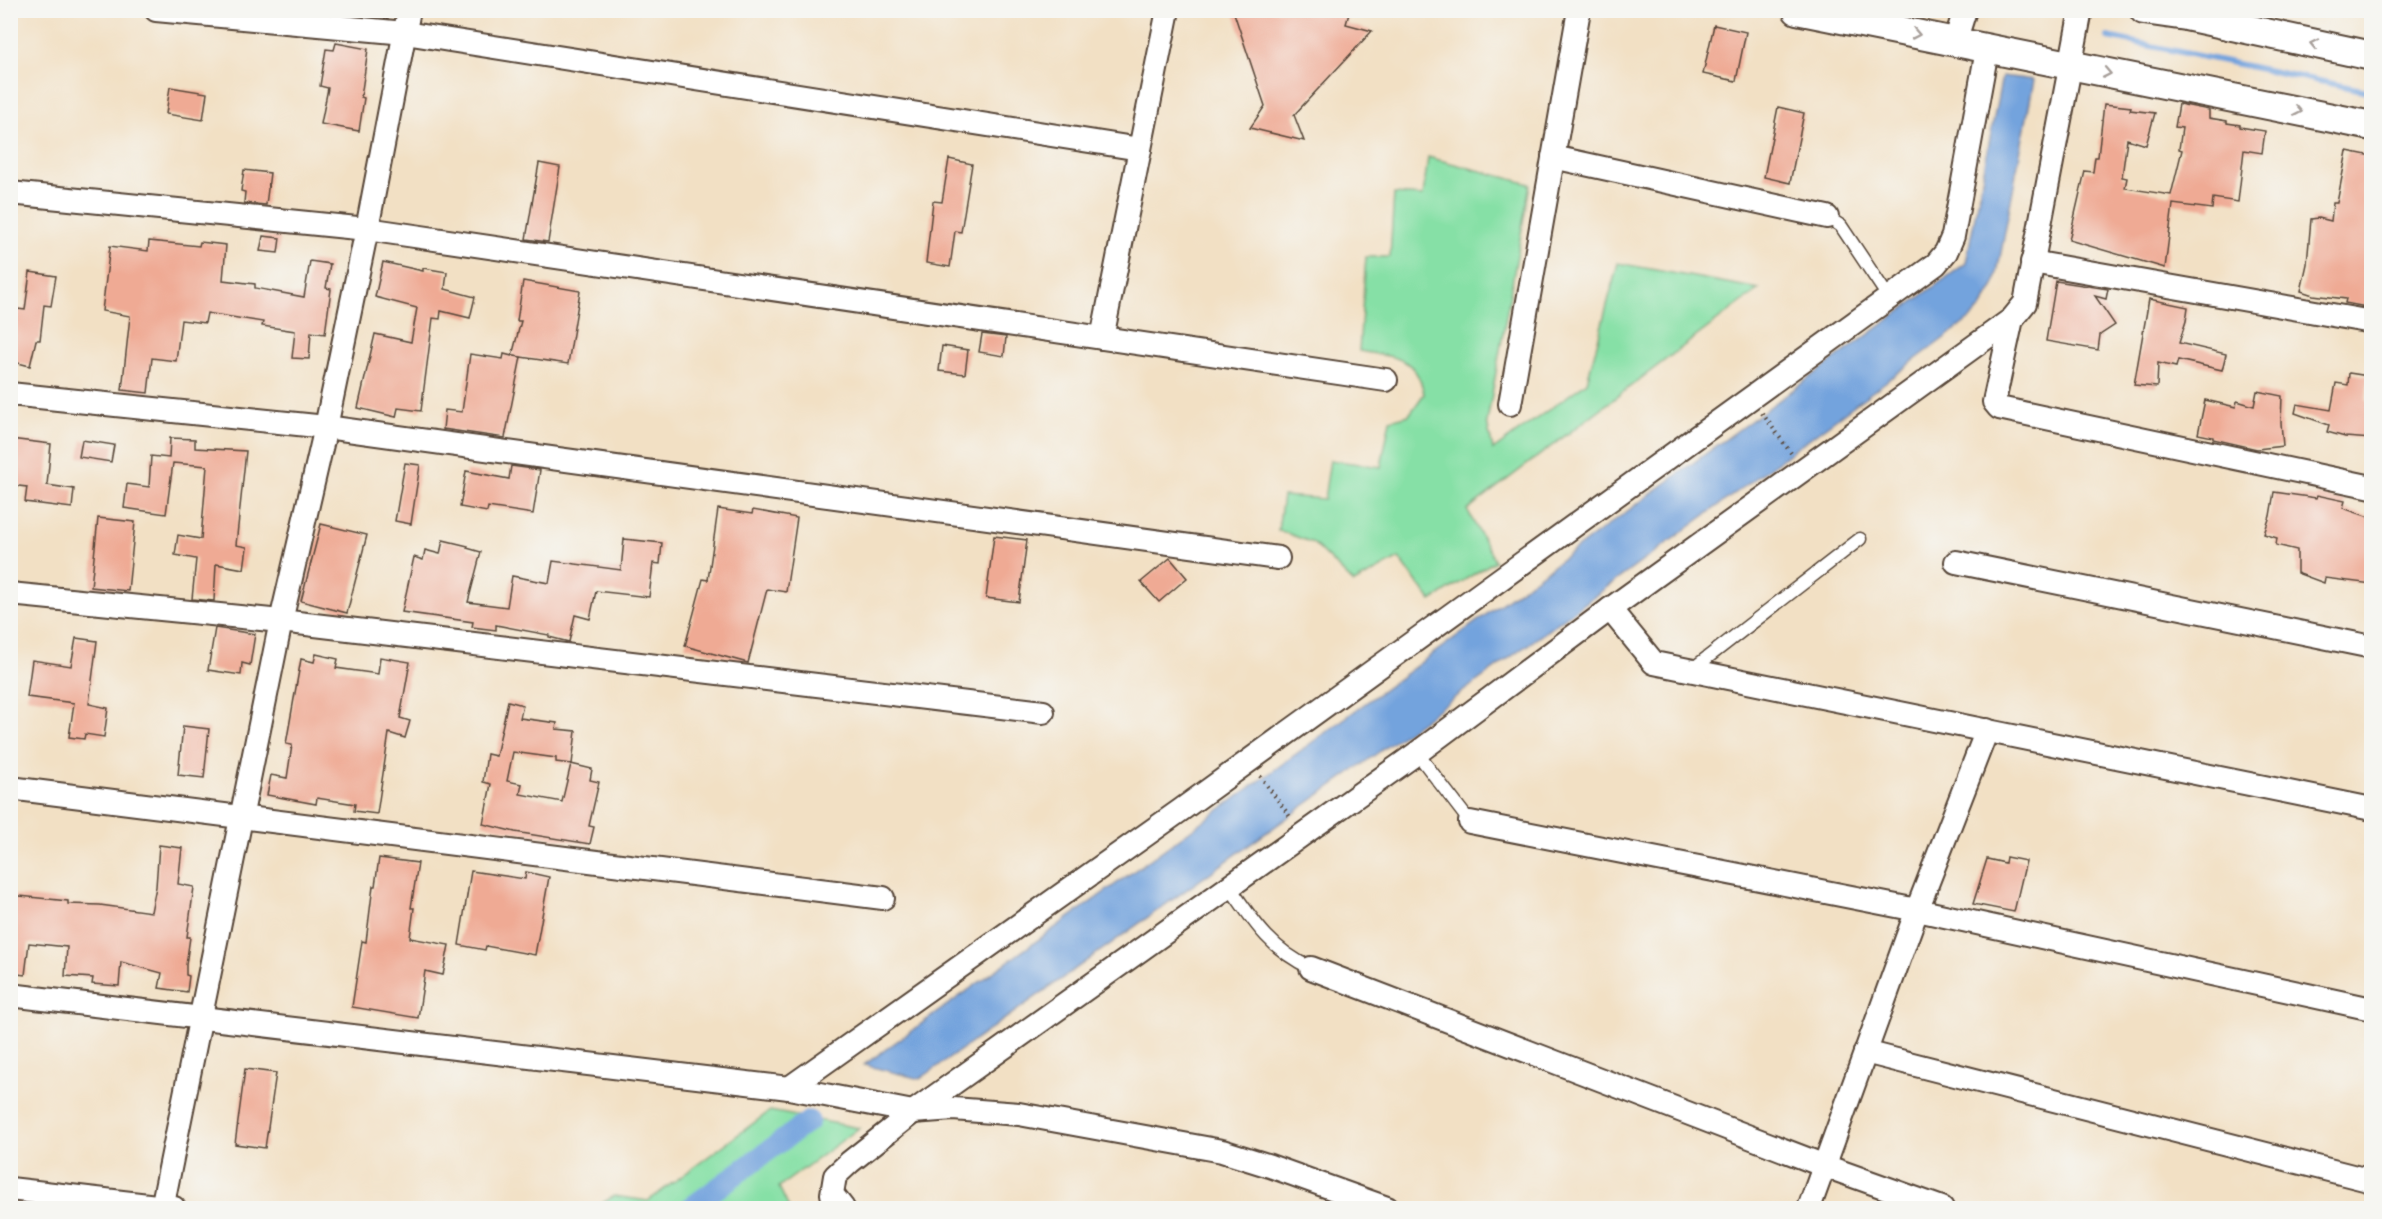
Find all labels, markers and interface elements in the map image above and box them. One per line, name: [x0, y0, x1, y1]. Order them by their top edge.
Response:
one-way arrow: [1911, 27, 1921, 40]
one-way arrow: [2310, 38, 2320, 51]
one-way arrow: [2102, 66, 2112, 79]
one-way arrow: [2293, 104, 2303, 117]

